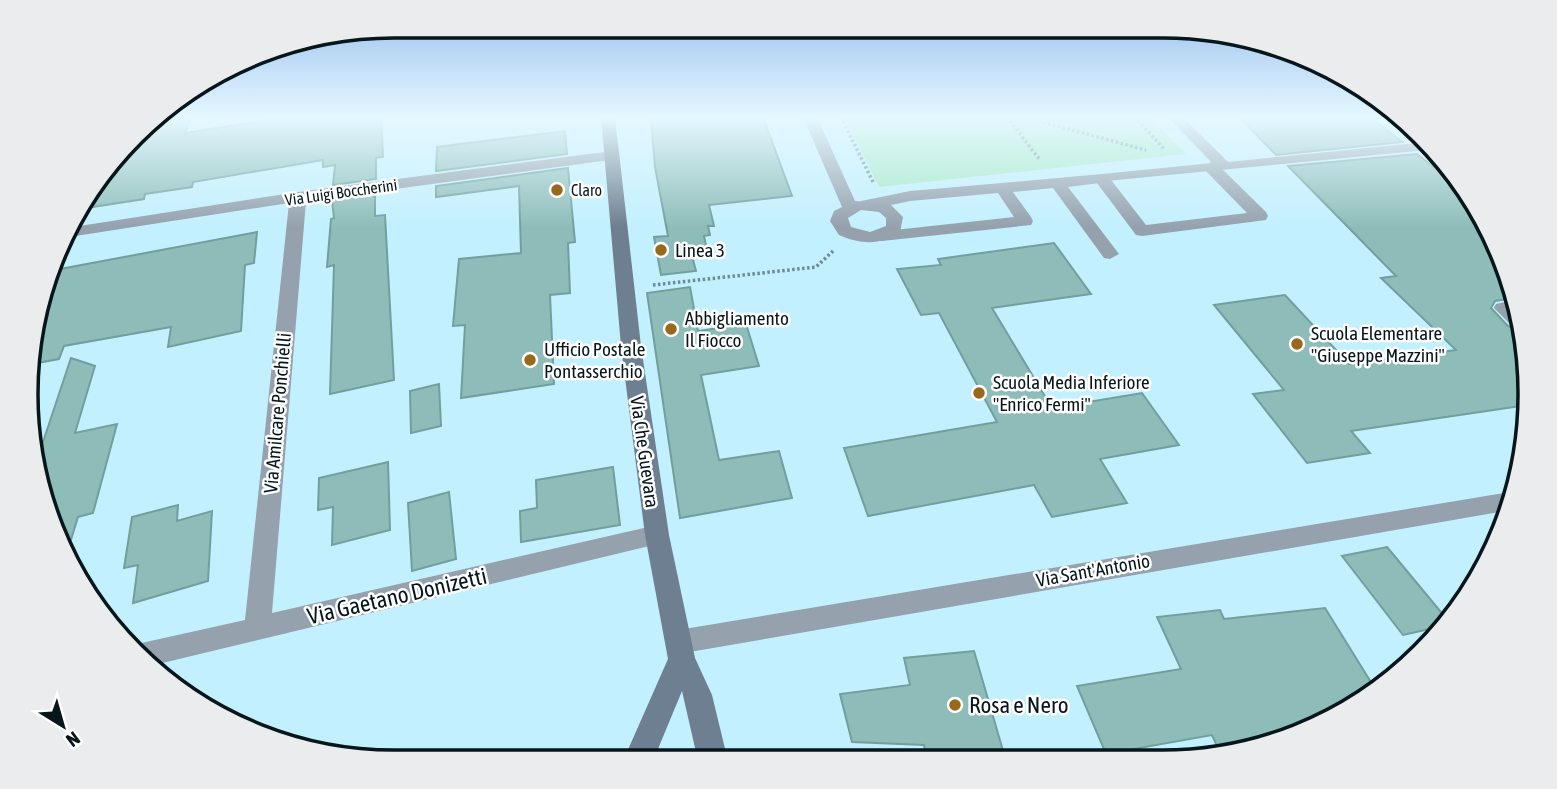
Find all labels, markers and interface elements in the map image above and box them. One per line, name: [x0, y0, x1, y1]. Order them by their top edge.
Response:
street label: Via Luigi Boccherini: [284, 175, 398, 210]
place label: Claro: [571, 181, 602, 199]
marker: Claro: [549, 182, 565, 198]
place label: Linea 3: [675, 239, 725, 261]
marker: Linea 3: [653, 242, 669, 258]
place label: Abbigliamento Il Fiocco: [685, 307, 789, 351]
marker: Abbigliamento Il Fiocco: [663, 321, 679, 337]
place label: Scuola Elementare "Giuseppe Mazzini": [1311, 322, 1445, 366]
street label: Via Amilcare Ponchielli: [259, 332, 295, 494]
marker: Scuola Elementare "Giuseppe Mazzini": [1289, 336, 1305, 352]
place label: Ufficio Postale Pontasserchio: [544, 338, 645, 382]
marker: Ufficio Postale Pontasserchio: [522, 352, 538, 368]
place label: Scuola Media Inferiore "Enrico Fermi": [993, 371, 1150, 415]
marker: Scuola Media Inferiore "Enrico Fermi": [971, 385, 987, 401]
street label: Via Che Guevara: [626, 395, 664, 509]
street label: Via Sant'Antonio: [1034, 549, 1152, 591]
street label: Via Gaetano Donizetti: [305, 563, 489, 629]
north arrow: [28, 691, 98, 761]
place label: Rosa e Nero: [969, 692, 1068, 718]
marker: Rosa e Nero: [947, 697, 963, 713]
text: N: [62, 727, 84, 752]

